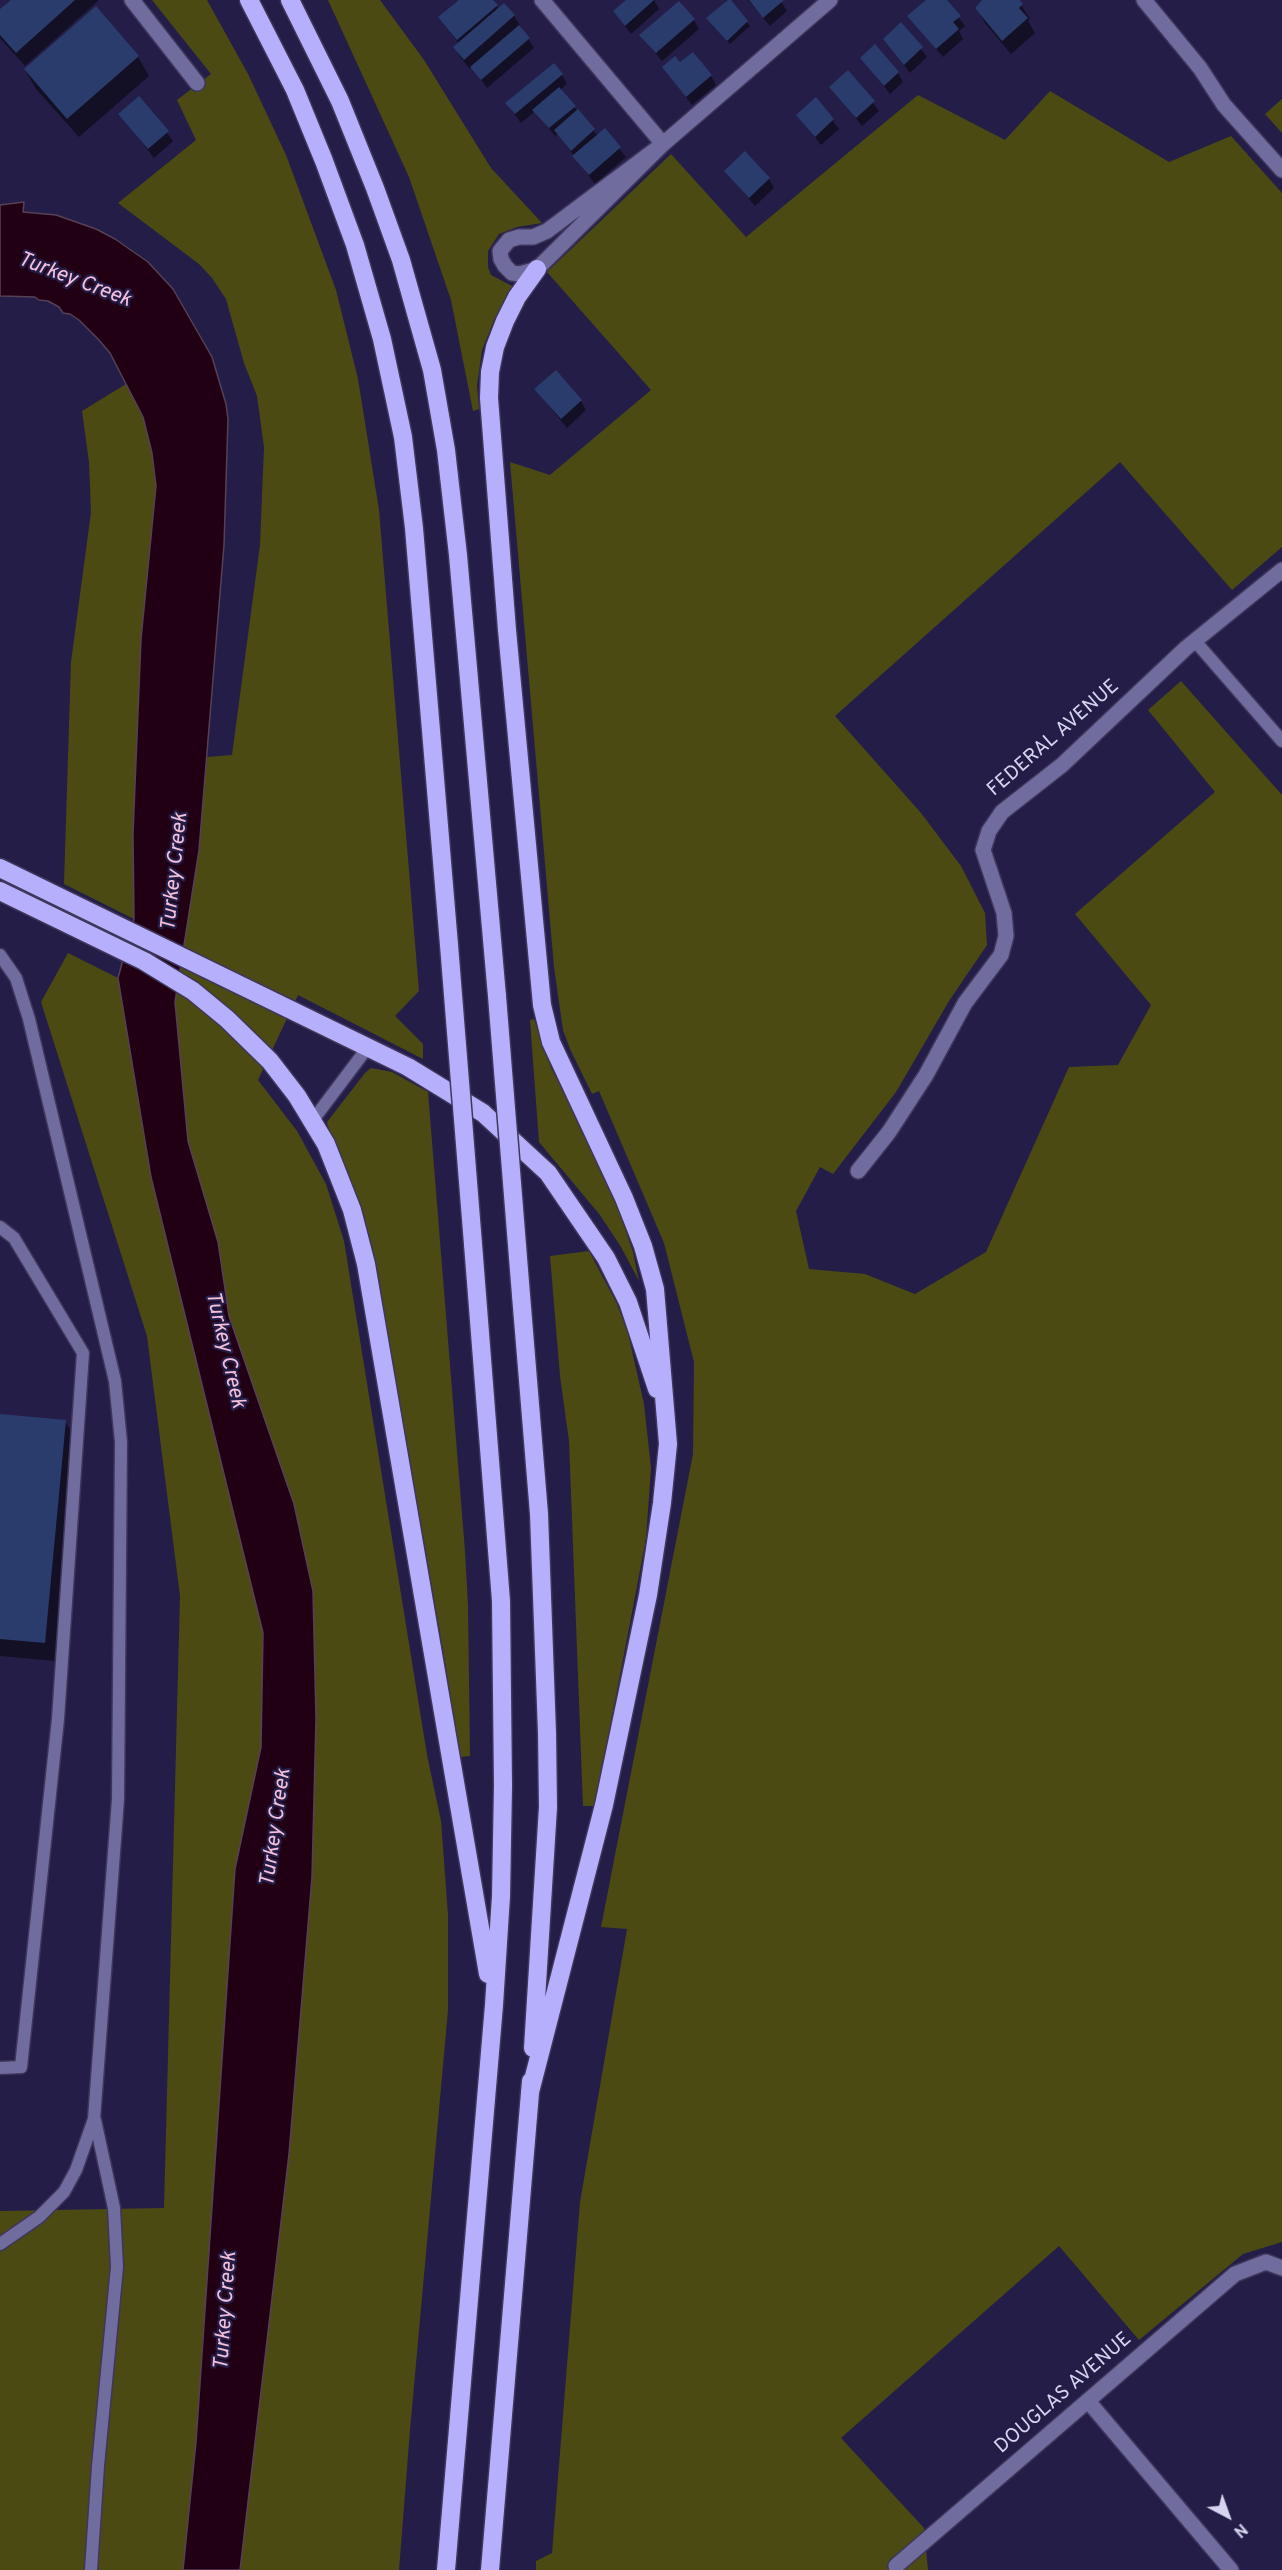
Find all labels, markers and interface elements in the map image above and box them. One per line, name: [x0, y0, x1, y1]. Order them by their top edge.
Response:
water label: Turkey Creek: [14, 248, 134, 314]
street label: FEDERAL AVENUE: [983, 675, 1125, 803]
water label: Turkey Creek: [157, 811, 195, 933]
water label: Turkey Creek: [198, 1289, 250, 1411]
water label: Turkey Creek: [256, 1767, 298, 1889]
water label: Turkey Creek: [210, 2251, 244, 2371]
street label: DOUGLAS AVENUE: [991, 2328, 1137, 2460]
north arrow: [1198, 2486, 1258, 2546]
text: N: [1229, 2518, 1251, 2541]

